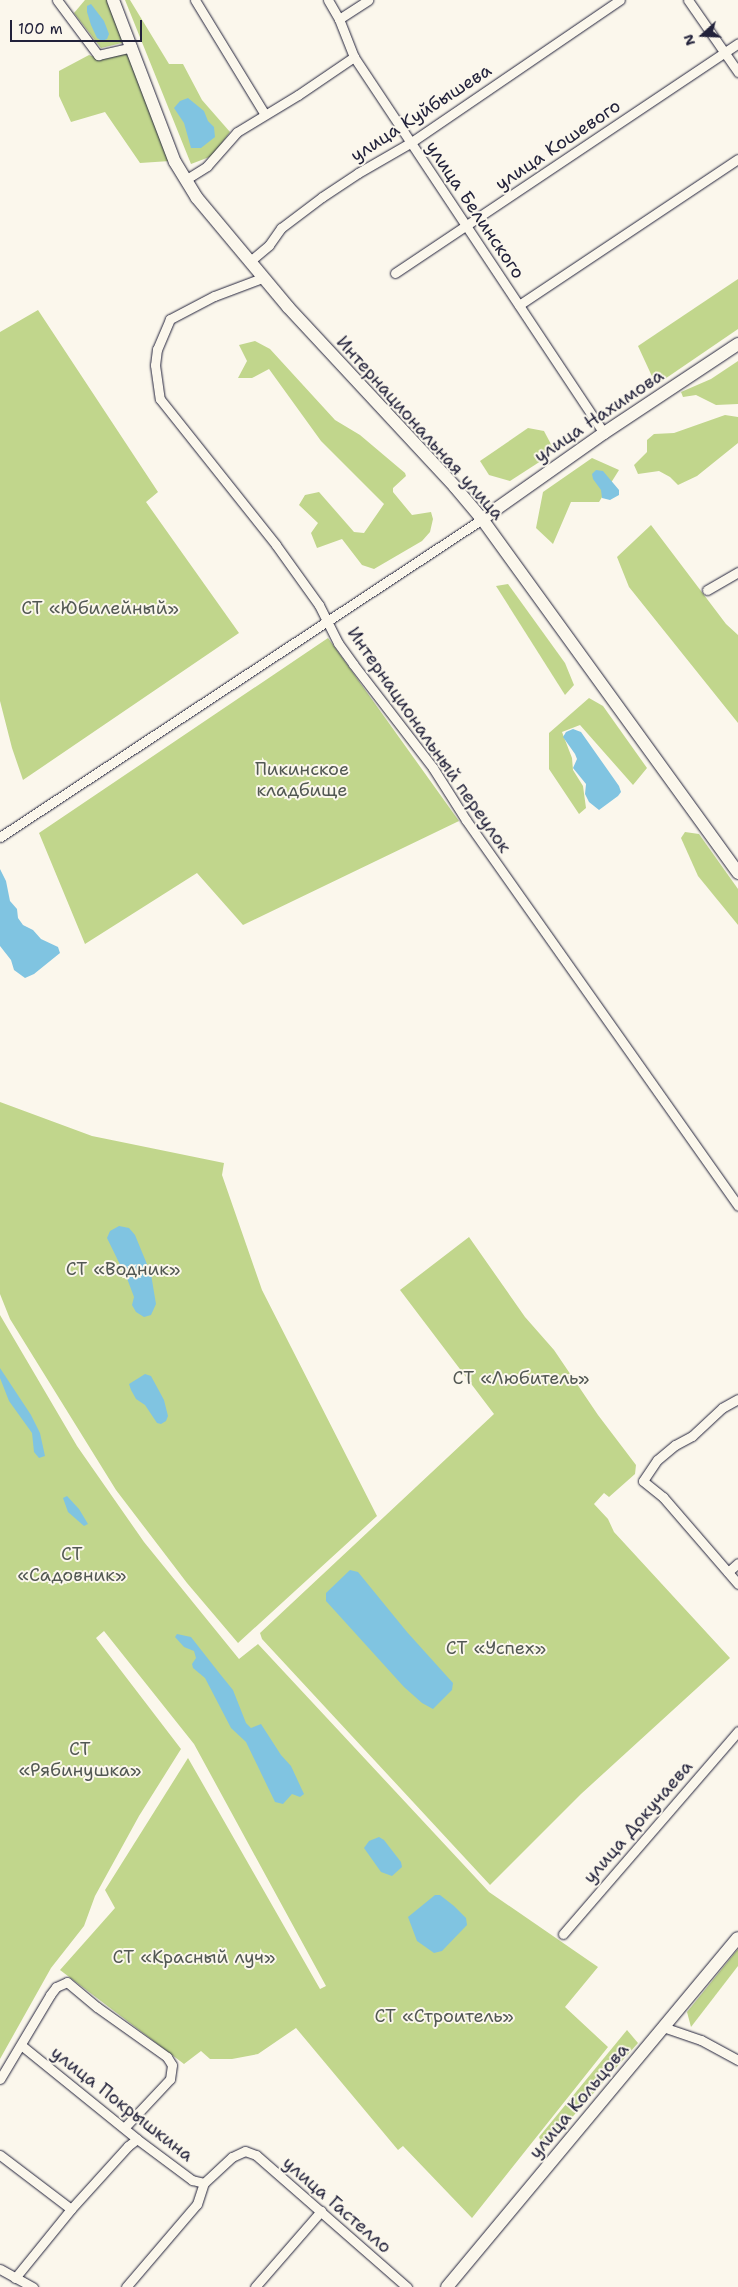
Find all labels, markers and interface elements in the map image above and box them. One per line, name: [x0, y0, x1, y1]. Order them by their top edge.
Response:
scale bar: [12, 10, 145, 42]
north arrow: [678, 10, 728, 60]
text: 100 m: [18, 19, 63, 39]
text: N: [679, 32, 699, 48]
street label: улица Куйбышева: [346, 59, 496, 167]
street label: улица Кошевого: [491, 95, 625, 195]
street label: улица Белинского: [421, 137, 529, 283]
street label: Интернациональная улица: [332, 332, 508, 524]
street label: улица Нахимова: [530, 365, 668, 467]
park label: СТ «Юбилейный»: [21, 597, 179, 619]
street label: Интернациональный переулок: [342, 623, 516, 857]
park label: Пикинское кладбище: [255, 759, 349, 802]
park label: СТ «Водник»: [66, 1258, 180, 1280]
park label: СТ «Любитель»: [453, 1367, 589, 1389]
park label: СТ «Садовник»: [18, 1544, 126, 1586]
park label: СТ «Успех»: [446, 1637, 546, 1659]
park label: СТ «Рябинушка»: [19, 1739, 141, 1782]
street label: улица Докучаева: [579, 1756, 697, 1888]
park label: СТ «Красный луч»: [113, 1946, 275, 1968]
park label: СТ «Строитель»: [374, 2005, 514, 2027]
street label: улица Кольцова: [525, 2039, 633, 2163]
street label: улица Покрышкина: [47, 2042, 197, 2166]
street label: улица Гастелло: [278, 2152, 396, 2258]

